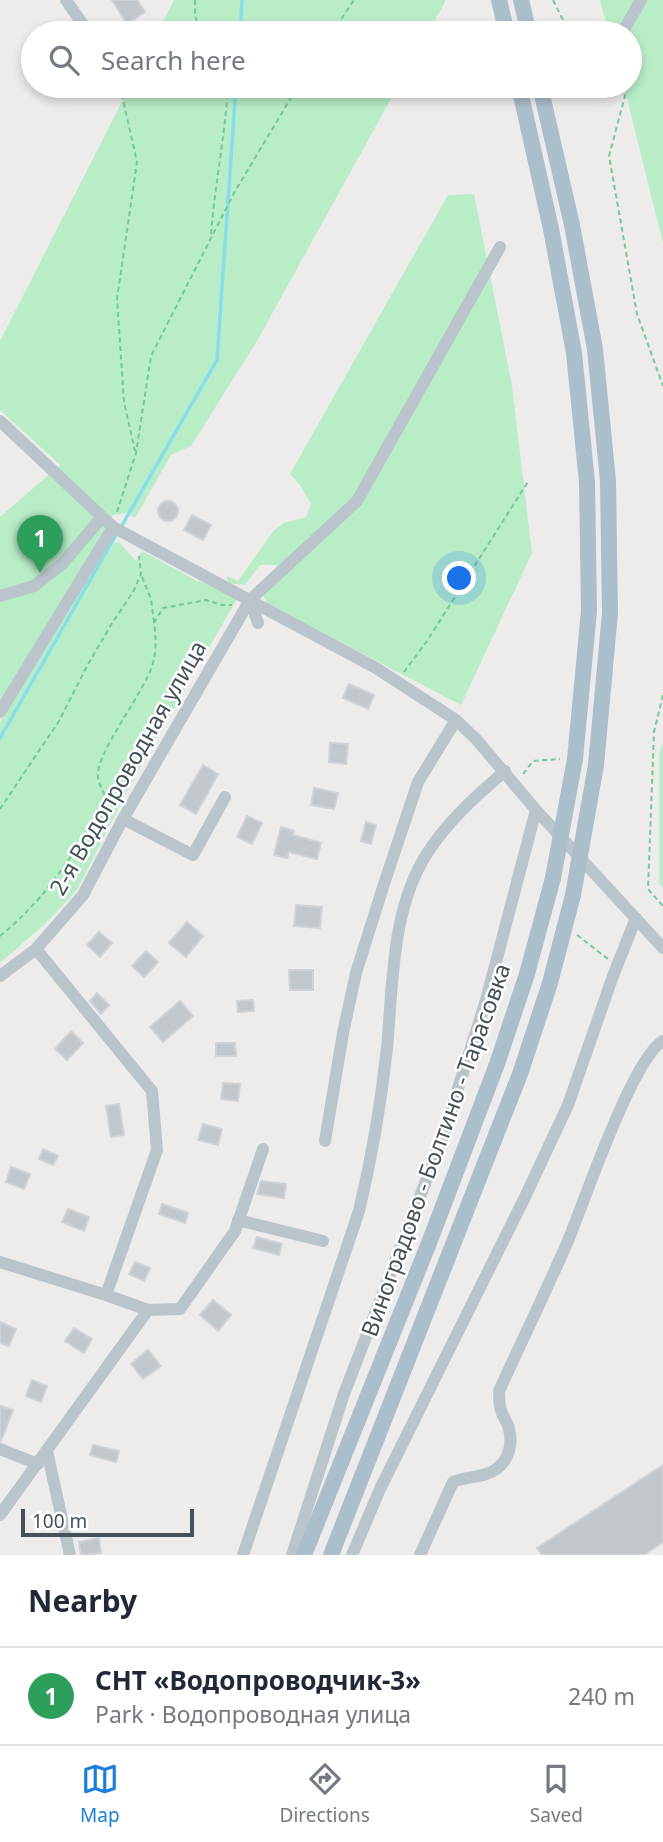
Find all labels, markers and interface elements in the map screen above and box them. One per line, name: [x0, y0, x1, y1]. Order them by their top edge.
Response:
search box: [21, 21, 642, 98]
icon: search: [45, 41, 83, 79]
text: Search here: [101, 42, 246, 78]
pin: 1: [17, 515, 63, 573]
your location: [442, 561, 476, 595]
street label: 2-я Водопроводная улица: [41, 634, 213, 901]
street label: Виноградово - Болтино - Тарасовка: [353, 959, 518, 1341]
scale bar: [21, 1506, 194, 1538]
text: 100 m: [32, 1508, 87, 1534]
text: Nearby: [28, 1580, 137, 1621]
text: СНТ «Водопроводчик-3»: [95, 1662, 421, 1698]
text: 1: [44, 1680, 58, 1712]
text: 240 m: [568, 1680, 635, 1712]
text: Park · Водопроводная улица: [95, 1698, 411, 1730]
tab: Map: [80, 1760, 120, 1828]
tab: Directions: [280, 1760, 370, 1828]
tab: Saved: [530, 1760, 583, 1828]

